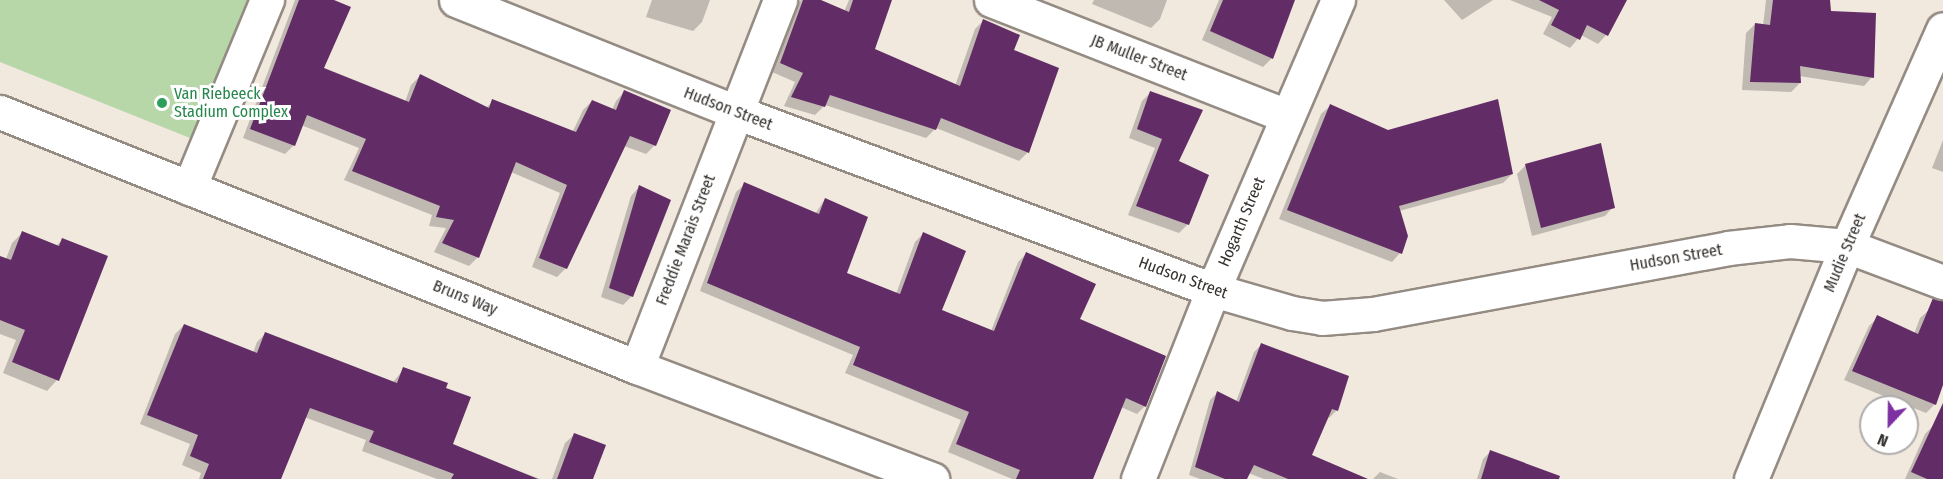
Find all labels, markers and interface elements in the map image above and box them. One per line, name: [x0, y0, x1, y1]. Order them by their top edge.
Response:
street label: JB Muller Street: [1088, 31, 1190, 85]
street label: Hudson Street: [681, 83, 775, 135]
place label: Van Riebeeck Stadium Complex: [174, 84, 288, 122]
marker: Van Riebeeck Stadium Complex: [155, 96, 169, 110]
street label: Freddie Marais Street: [652, 172, 720, 308]
street label: Hogarth Street: [1215, 174, 1269, 270]
street label: Mudie Street: [1820, 211, 1870, 295]
street label: Hudson Street: [1628, 240, 1724, 276]
street label: Hudson Street: [1136, 253, 1230, 303]
street label: Bruns Way: [430, 276, 500, 320]
north arrow: [1859, 395, 1919, 455]
text: N: [1875, 430, 1891, 451]

